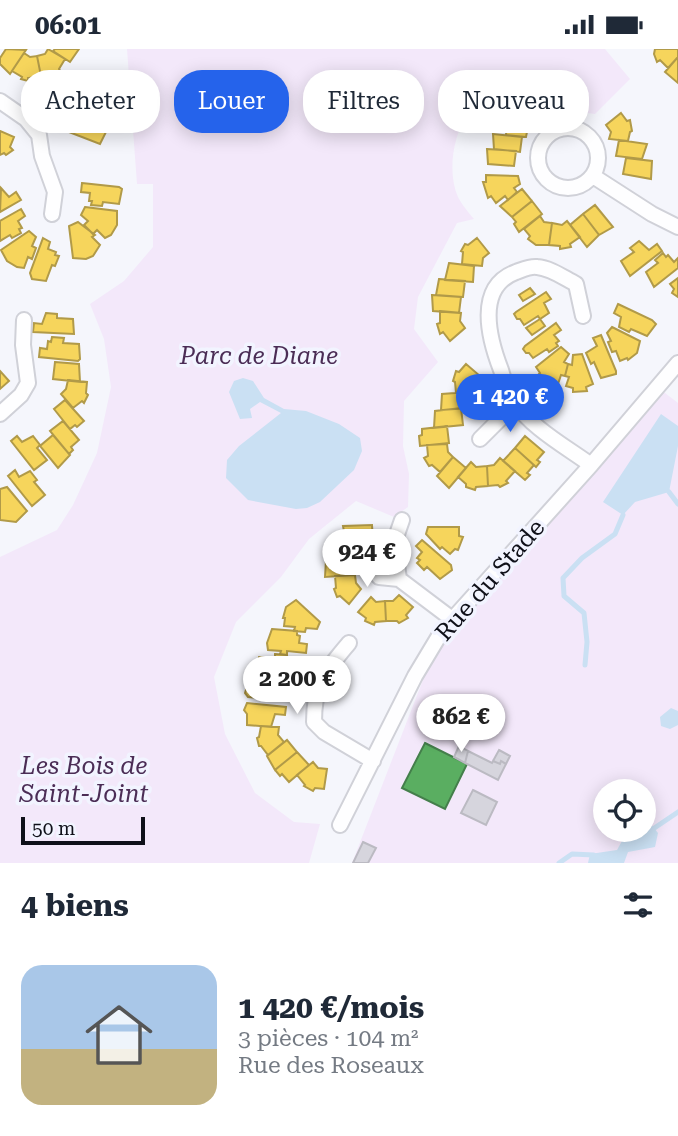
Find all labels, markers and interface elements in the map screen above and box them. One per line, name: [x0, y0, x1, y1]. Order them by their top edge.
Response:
text: 06:01: [35, 10, 101, 40]
chip: Acheter: [21, 70, 160, 133]
chip: Louer: [174, 70, 289, 133]
chip: Filtres: [303, 70, 424, 133]
chip: Nouveau: [438, 70, 589, 133]
park label: Parc de Diane: [179, 342, 338, 370]
pin: 1 420 €: [445, 375, 575, 434]
text: 1 420 €: [472, 383, 548, 410]
street label: Rue du Stade: [430, 514, 550, 646]
pin: 924 €: [318, 529, 416, 589]
text: 924 €: [338, 538, 396, 565]
pin: 2 200 €: [232, 657, 362, 716]
text: 2 200 €: [259, 665, 335, 692]
pin: 862 €: [412, 695, 510, 754]
text: 862 €: [432, 703, 490, 730]
park label: Les Bois de Saint-Joint: [19, 752, 149, 808]
map controls: [593, 779, 656, 842]
button: locate: [593, 779, 656, 842]
scale bar: [21, 814, 145, 846]
text: 50 m: [32, 817, 75, 840]
icon: filters: [619, 886, 657, 924]
text: 4 biens: [21, 888, 129, 923]
text: 1 420 €/mois: [238, 990, 424, 1025]
icon: home: [77, 993, 161, 1077]
text: 3 pièces · 104 m²: [238, 1025, 419, 1052]
text: Rue des Roseaux: [238, 1052, 424, 1079]

